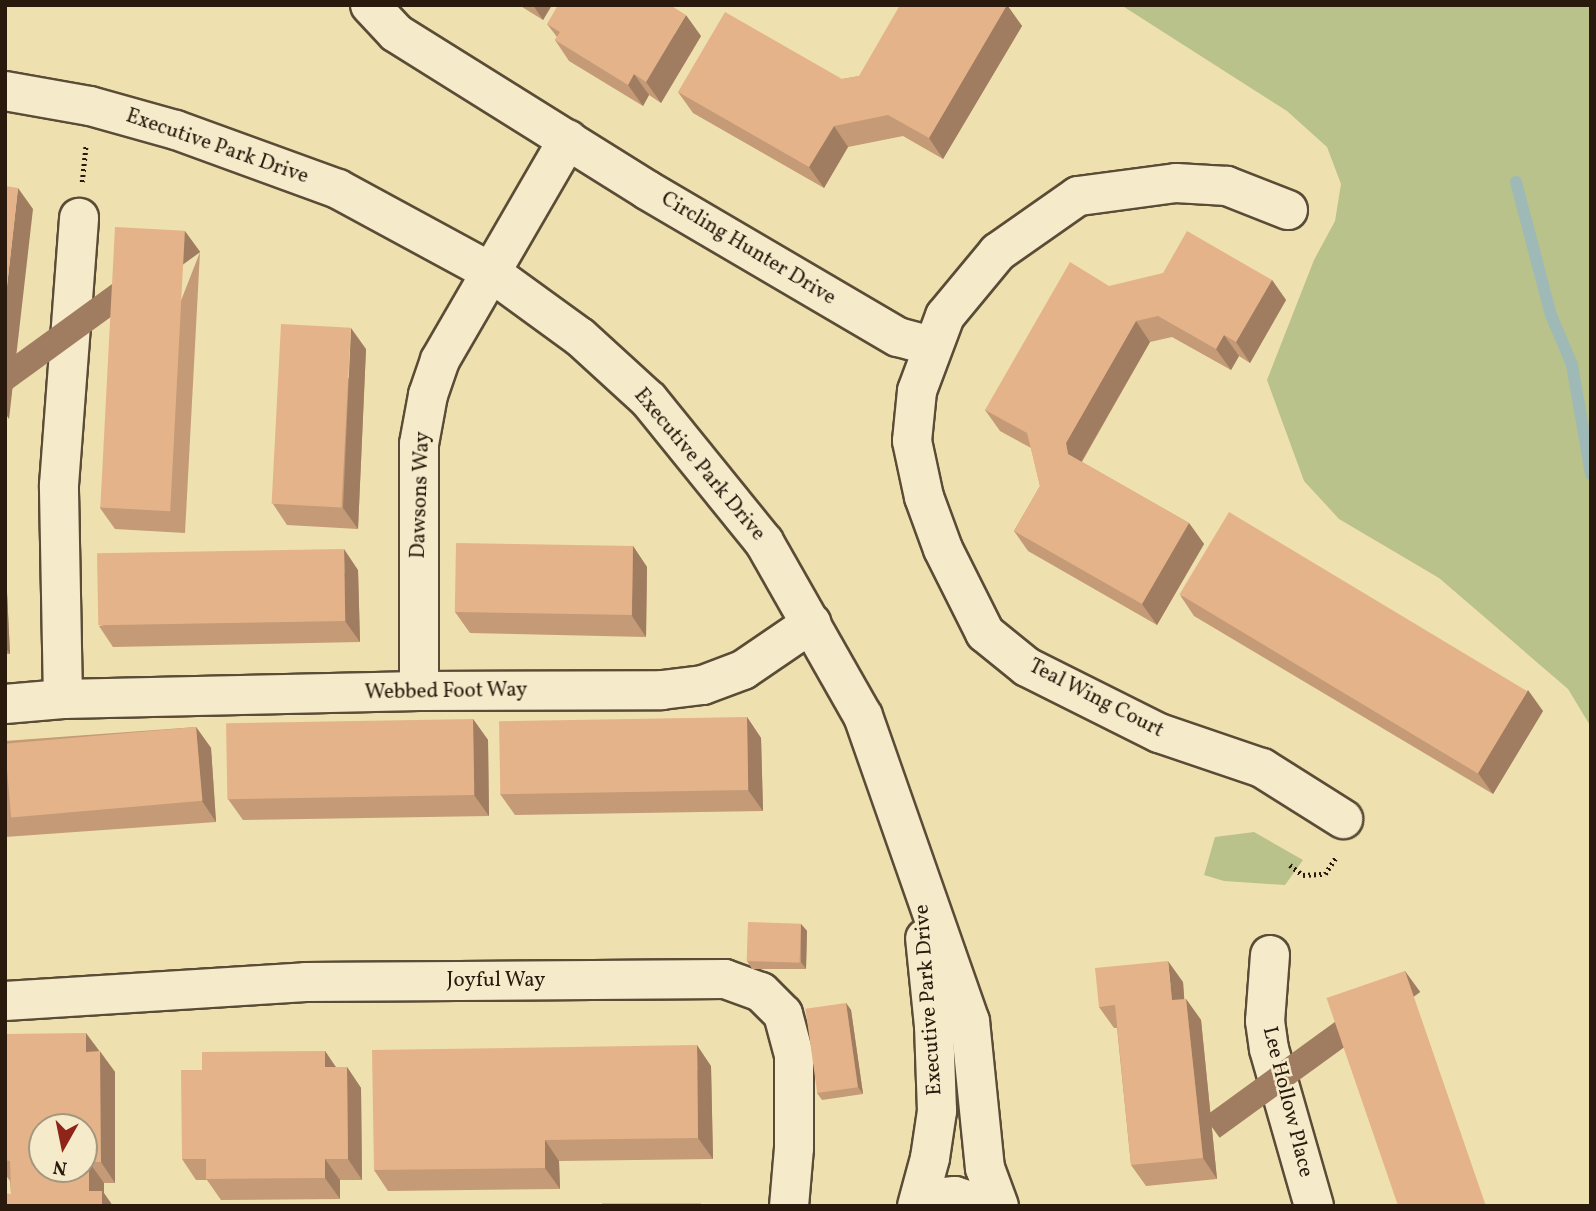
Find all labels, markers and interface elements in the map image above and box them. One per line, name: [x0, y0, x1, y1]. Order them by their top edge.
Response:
street label: Executive Park Drive: [122, 104, 312, 190]
street label: Circling Hunter Drive: [656, 187, 840, 311]
street label: Executive Park Drive: [628, 384, 770, 546]
street label: Dawsons Way: [406, 431, 436, 559]
street label: Teal Wing Court: [1024, 654, 1168, 744]
street label: Webbed Foot Way: [364, 678, 528, 706]
street label: Executive Park Drive: [910, 904, 948, 1096]
street label: Joyful Way: [446, 968, 546, 994]
street label: Lee Hollow Place: [1256, 1024, 1318, 1180]
north arrow: [28, 1113, 98, 1183]
text: N: [51, 1153, 69, 1181]

